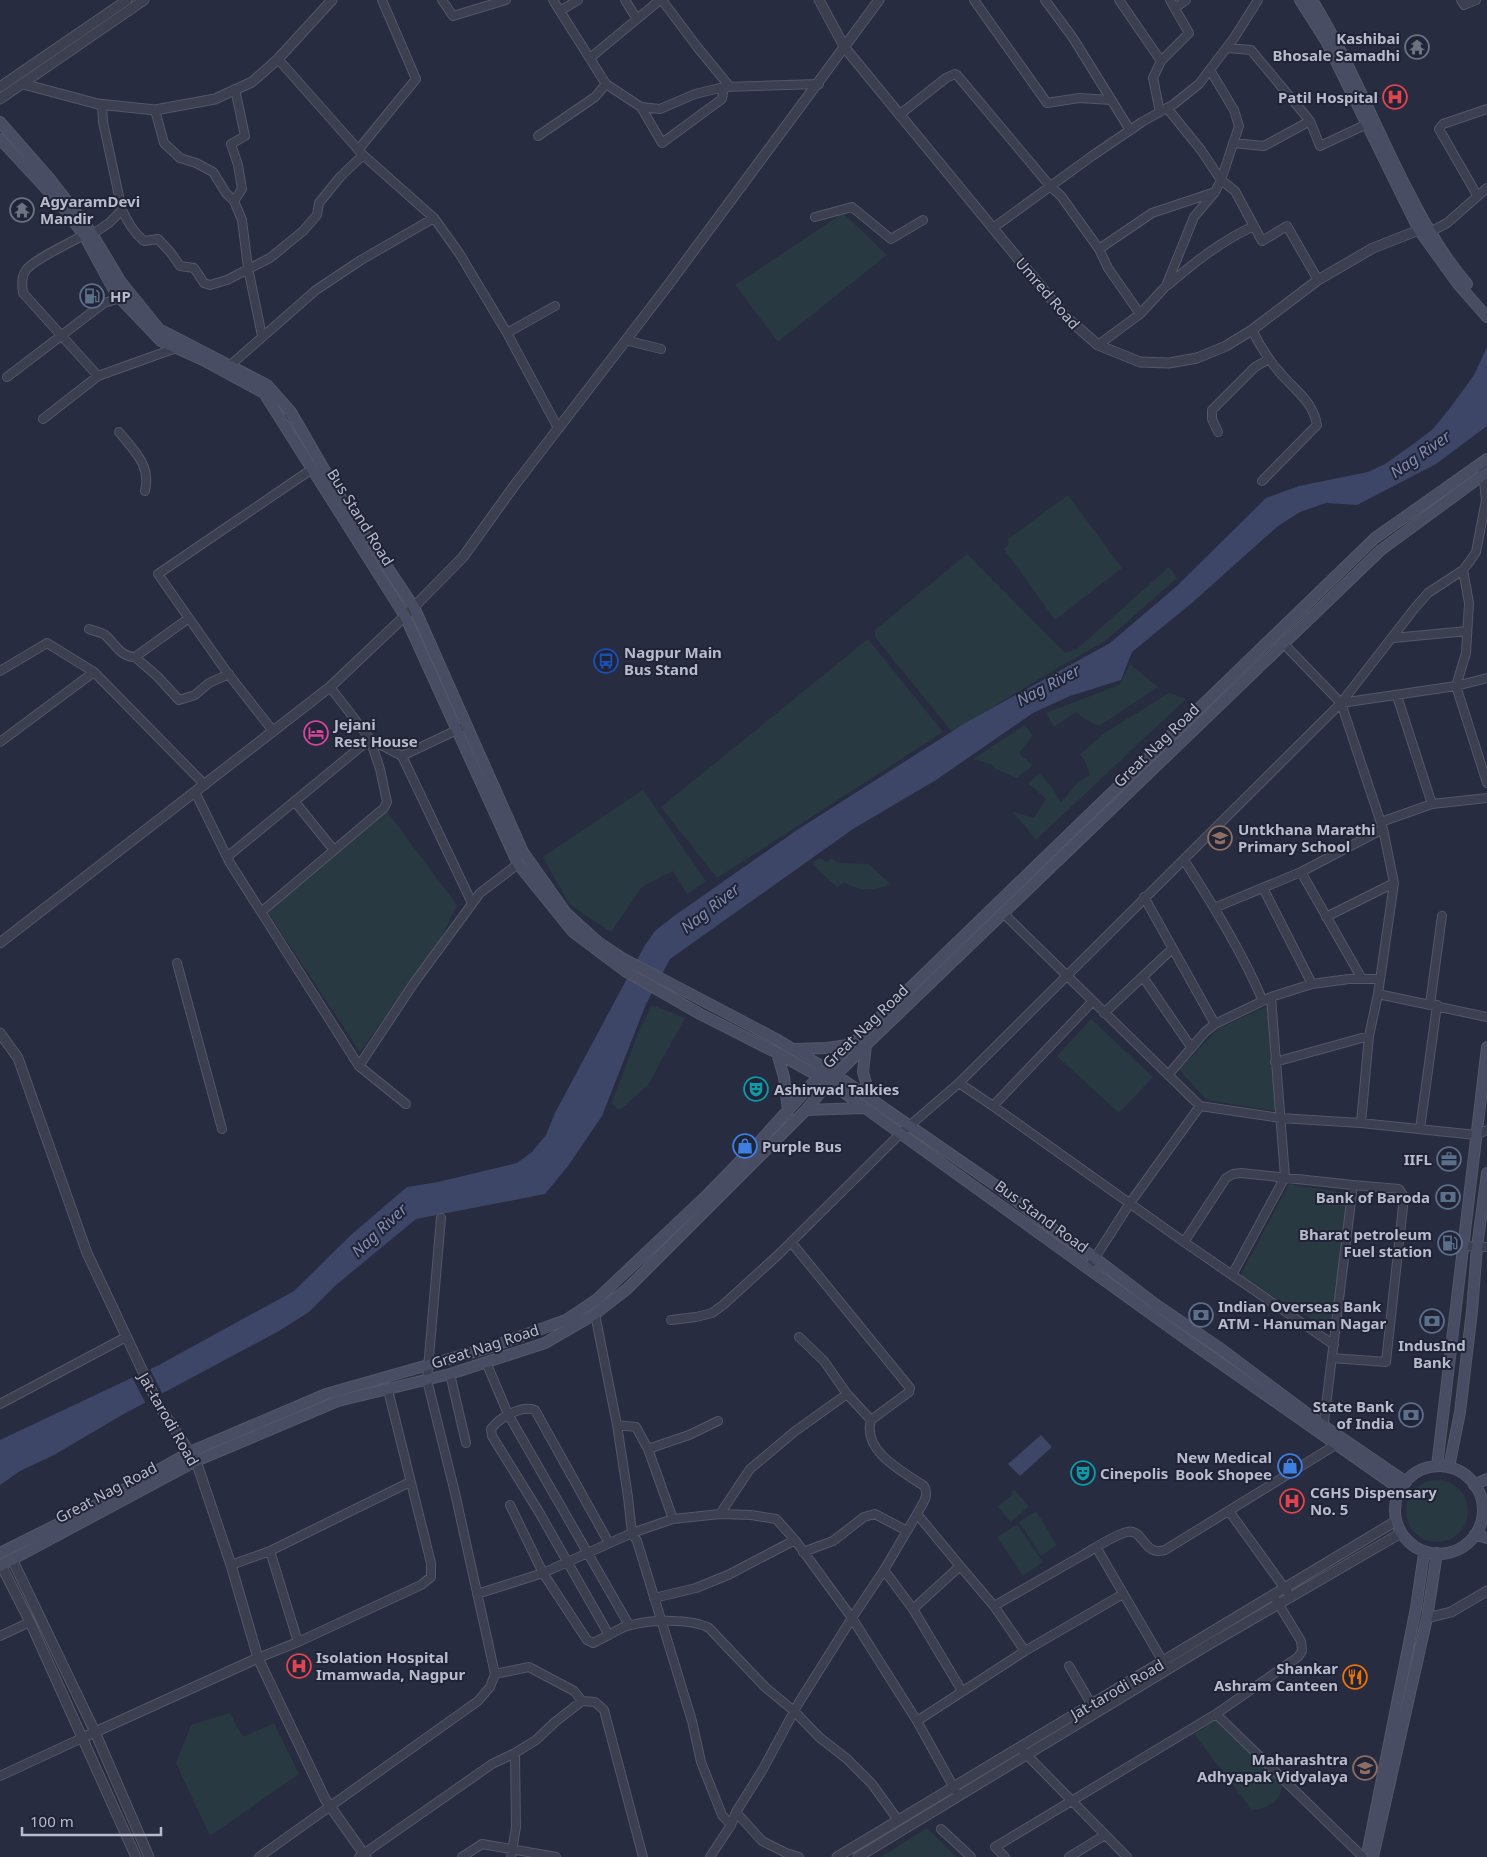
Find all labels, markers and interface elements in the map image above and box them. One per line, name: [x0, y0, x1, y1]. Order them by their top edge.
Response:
place label: Kashibai Bhosale Samadhi: [1272, 28, 1400, 65]
temple icon: Kashibai Bhosale Samadhi: [1404, 34, 1430, 60]
hospital icon: Patil Hospital: [1382, 84, 1408, 110]
place label: Patil Hospital: [1278, 87, 1378, 107]
place label: AgyaramDevi Mandir: [40, 191, 140, 228]
temple icon: AgyaramDevi Mandir: [9, 197, 35, 223]
street label: Umred Road: [1011, 253, 1085, 333]
fuel station icon: HP: [79, 283, 105, 309]
place label: HP: [110, 286, 131, 306]
water label: Nag River: [1385, 425, 1455, 483]
street label: Bus Stand Road: [323, 465, 399, 569]
place label: Nagpur Main Bus Stand: [624, 642, 722, 679]
bus stop icon: Nagpur Main Bus Stand: [593, 648, 619, 674]
water label: Nag River: [1012, 659, 1084, 711]
street label: Great Nag Road: [1109, 699, 1203, 791]
place label: Jejani Rest House: [332, 714, 418, 751]
hotel icon: Jejani Rest House: [303, 720, 329, 746]
place label: Untkhana Marathi Primary School: [1238, 819, 1376, 856]
school or university icon: Untkhana Marathi Primary School: [1207, 825, 1233, 851]
water label: Nag River: [676, 878, 744, 938]
street label: Great Nag Road: [818, 980, 912, 1072]
theatre icon: Ashirwad Talkies: [743, 1076, 769, 1102]
place label: Ashirwad Talkies: [774, 1079, 899, 1099]
shop icon: Purple Bus: [732, 1133, 758, 1159]
place label: Purple Bus: [762, 1136, 842, 1156]
office icon: IIFL: [1436, 1146, 1462, 1172]
place label: IIFL: [1404, 1149, 1432, 1169]
street label: Bus Stand Road: [991, 1175, 1093, 1257]
bank icon: Bank of Baroda: [1435, 1184, 1461, 1210]
place label: Bank of Baroda: [1316, 1187, 1430, 1207]
water label: Nag River: [346, 1198, 412, 1262]
place label: Bharat petroleum Fuel station: [1299, 1224, 1432, 1261]
fuel station icon: Bharat petroleum Fuel station: [1437, 1230, 1463, 1256]
place label: Indian Overseas Bank ATM - Hanuman Nagar: [1218, 1296, 1387, 1333]
bank icon: Indian Overseas Bank ATM - Hanuman Nagar: [1188, 1302, 1214, 1328]
bank icon: IndusInd Bank: [1419, 1308, 1445, 1334]
street label: Great Nag Road: [429, 1319, 541, 1373]
place label: IndusInd Bank: [1398, 1335, 1466, 1372]
street label: Jat-tarodi Road: [133, 1367, 204, 1469]
place label: State Bank of India: [1313, 1396, 1395, 1433]
bank icon: State Bank of India: [1398, 1402, 1424, 1428]
place label: New Medical Book Shopee: [1175, 1447, 1272, 1484]
shop icon: New Medical Book Shopee: [1277, 1453, 1303, 1479]
street label: Great Nag Road: [52, 1457, 160, 1527]
theatre icon: Cinepolis: [1070, 1460, 1096, 1486]
place label: Cinepolis: [1100, 1463, 1168, 1483]
place label: CGHS Dispensary No. 5: [1310, 1482, 1437, 1519]
hospital icon: CGHS Dispensary No. 5: [1279, 1488, 1305, 1514]
place label: Isolation Hospital Imamwada, Nagpur: [316, 1647, 465, 1684]
hospital icon: Isolation Hospital Imamwada, Nagpur: [286, 1653, 312, 1679]
street label: Jat-tarodi Road: [1065, 1654, 1167, 1725]
place label: Shankar Ashram Canteen: [1214, 1658, 1338, 1695]
restaurant icon: Shankar Ashram Canteen: [1342, 1664, 1368, 1690]
place label: Maharashtra Adhyapak Vidyalaya: [1197, 1749, 1348, 1786]
school or university icon: Maharashtra Adhyapak Vidyalaya: [1352, 1755, 1378, 1781]
scale bar: [22, 1804, 161, 1836]
text: 100 m: [30, 1811, 74, 1831]

